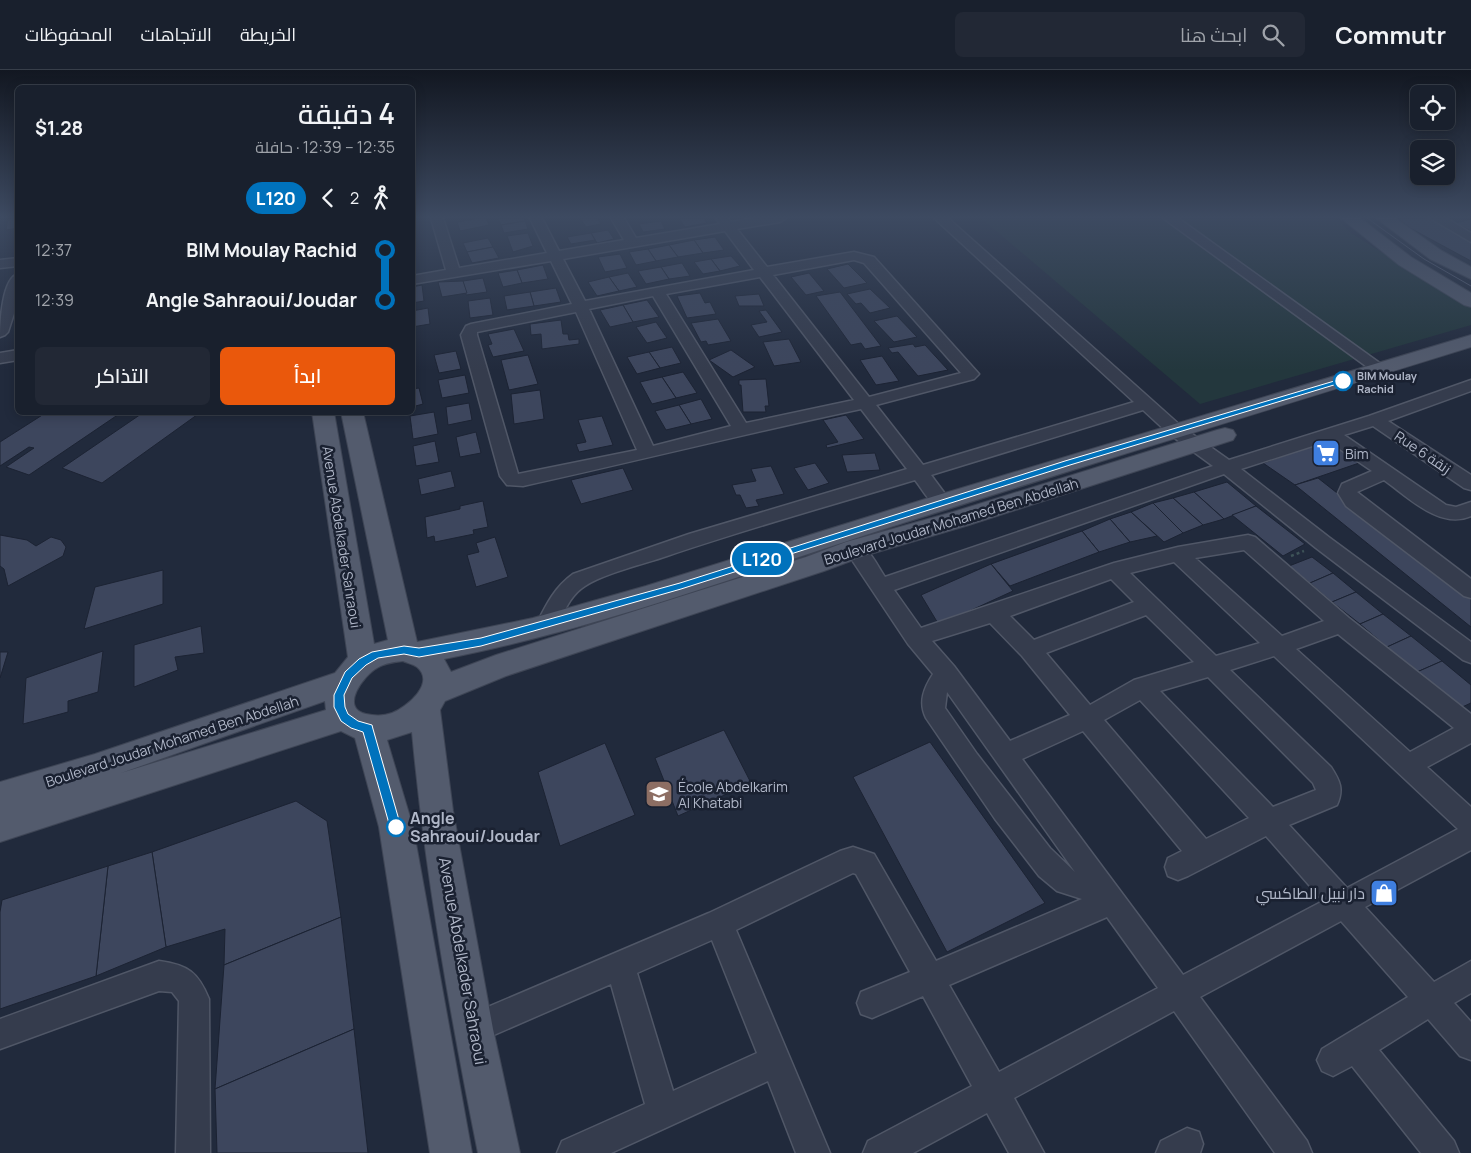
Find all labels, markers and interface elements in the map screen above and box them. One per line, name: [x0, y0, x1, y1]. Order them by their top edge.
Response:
search box: [955, 12, 1305, 57]
text: Commutr: [1335, 18, 1446, 51]
icon: search: [1259, 21, 1287, 49]
text: المحفوظات: [25, 22, 113, 46]
text: الاتجاهات: [141, 22, 212, 46]
text: الخريطة: [240, 22, 296, 46]
text: ابحث هنا: [1180, 22, 1247, 48]
map controls: [1410, 85, 1455, 185]
button: locate: [1410, 85, 1455, 130]
text: 4 دقيقة: [298, 94, 395, 132]
text: $1.28: [35, 115, 83, 141]
text: 12:35 – 12:39 · حافلة: [255, 136, 395, 158]
button: layers: [1410, 140, 1455, 185]
icon: back: [314, 184, 342, 212]
icon: walk: [367, 184, 395, 212]
text: L120: [256, 186, 296, 210]
text: 2: [350, 187, 359, 209]
text: BIM Moulay Rachid: [186, 237, 357, 263]
text: 12:37: [35, 239, 72, 261]
text: Angle Sahraoui/Joudar: [146, 287, 357, 313]
text: 12:39: [35, 289, 74, 311]
button: التذاكر: [35, 347, 210, 405]
button: ابدأ: [220, 347, 395, 405]
place label: BIM Moulay Rachid: [1357, 368, 1418, 396]
marker: BIM Moulay Rachid: [1333, 371, 1353, 391]
street label: Rue 6 زنقة: [1391, 426, 1455, 478]
supermarket icon: Bim: [1311, 438, 1341, 468]
place label: Bim: [1345, 444, 1369, 463]
street label: Avenue Abdelkader Sahraoui: [318, 445, 366, 629]
street label: Boulevard Joudar Mohamed Ben Abdellah: [822, 473, 1080, 569]
line badge: L120: [727, 543, 797, 575]
text: L120: [742, 547, 782, 571]
street label: Boulevard Joudar Mohamed Ben Abdellah: [43, 691, 301, 791]
place label: École Abdelkarim Al Khatabi: [678, 777, 788, 812]
school or university icon: École Abdelkarim Al Khatabi: [644, 779, 674, 809]
place label: Angle Sahraoui/Joudar: [410, 807, 540, 847]
marker: Angle Sahraoui/Joudar: [386, 817, 406, 837]
street label: Avenue Abdelkader Sahraoui: [434, 856, 492, 1066]
shop icon: دار نبيل الطاكسي: [1369, 878, 1399, 908]
place label: دار نبيل الطاكسي: [1256, 882, 1365, 906]

